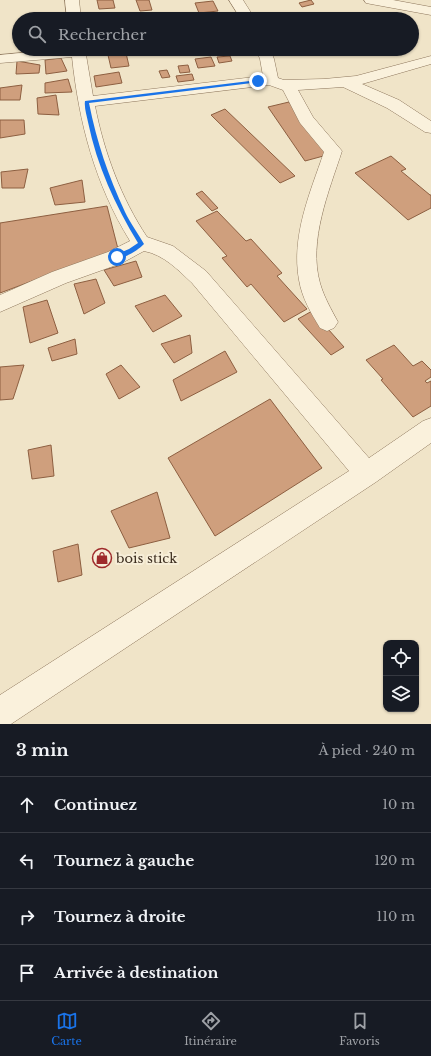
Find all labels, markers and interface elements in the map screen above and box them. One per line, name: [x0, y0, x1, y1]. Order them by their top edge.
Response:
search box: [12, 12, 419, 56]
icon: search: [26, 23, 48, 45]
text: Rechercher: [58, 25, 146, 44]
route end: [249, 72, 267, 90]
route start: [108, 248, 126, 266]
shop icon: bois stick: [91, 547, 113, 569]
place label: bois stick: [115, 550, 177, 567]
map controls: [383, 640, 419, 712]
button: locate: [383, 640, 419, 676]
button: layers: [383, 676, 419, 712]
text: 3 min: [16, 740, 69, 761]
text: À pied · 240 m: [319, 742, 415, 759]
icon: ahead: [16, 794, 38, 816]
text: Continuez: [54, 795, 137, 814]
text: 10 m: [382, 796, 415, 813]
icon: left: [16, 850, 38, 872]
text: Tournez à gauche: [54, 851, 194, 870]
text: 120 m: [374, 852, 415, 869]
icon: right: [16, 906, 38, 928]
text: Tournez à droite: [54, 907, 186, 926]
text: 110 m: [376, 908, 415, 925]
icon: arrive: [16, 962, 38, 984]
text: Arrivée à destination: [54, 963, 218, 982]
tab: Carte: [51, 1010, 82, 1048]
tab: Itinéraire: [184, 1010, 237, 1048]
tab: Favoris: [339, 1010, 380, 1048]

